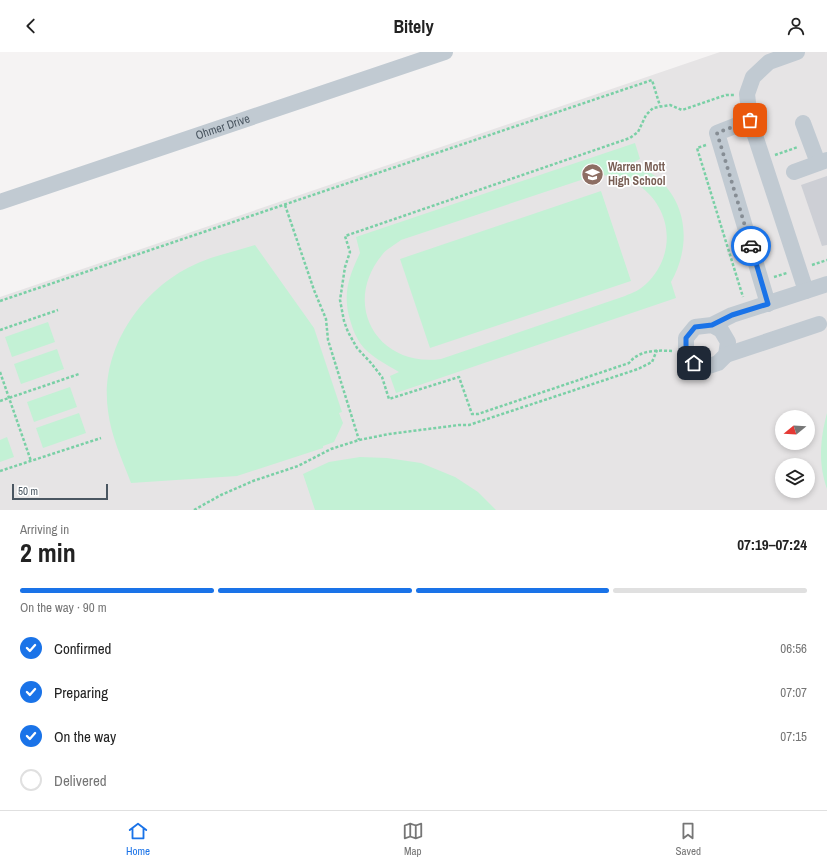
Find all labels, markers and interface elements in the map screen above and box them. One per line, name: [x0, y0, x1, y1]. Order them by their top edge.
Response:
text: Bitely: [393, 14, 434, 39]
icon: back: [20, 15, 42, 37]
icon: person: [785, 15, 807, 37]
pin: [733, 103, 767, 137]
icon: bag: [739, 109, 761, 131]
street label: Ohmer Drive: [193, 110, 252, 144]
place label: Warren Mott High School: [608, 159, 666, 189]
school or university icon: Warren Mott High School: [580, 161, 606, 187]
courier: [731, 226, 771, 266]
icon: car: [740, 235, 762, 257]
pin: [677, 346, 711, 380]
icon: home: [683, 352, 705, 374]
north arrow: [775, 410, 815, 450]
map controls: [775, 410, 815, 498]
button: layers: [775, 458, 815, 498]
scale bar: [12, 482, 108, 501]
text: 50 m: [18, 484, 38, 498]
text: Arriving in: [20, 521, 69, 538]
text: 07:19–07:24: [737, 534, 807, 555]
text: 2 min: [20, 535, 76, 570]
text: On the way · 90 m: [20, 599, 107, 616]
icon: check: [20, 637, 42, 659]
text: Confirmed: [54, 638, 111, 659]
text: 06:56: [780, 640, 807, 657]
icon: check: [20, 681, 42, 703]
text: Preparing: [54, 682, 108, 703]
text: 07:07: [780, 684, 807, 701]
icon: check: [20, 725, 42, 747]
text: On the way: [54, 726, 116, 747]
text: 07:15: [780, 728, 807, 745]
text: Delivered: [54, 770, 107, 791]
tab: Home: [126, 820, 150, 858]
tab: Map: [402, 820, 424, 858]
tab: Saved: [676, 820, 701, 858]

